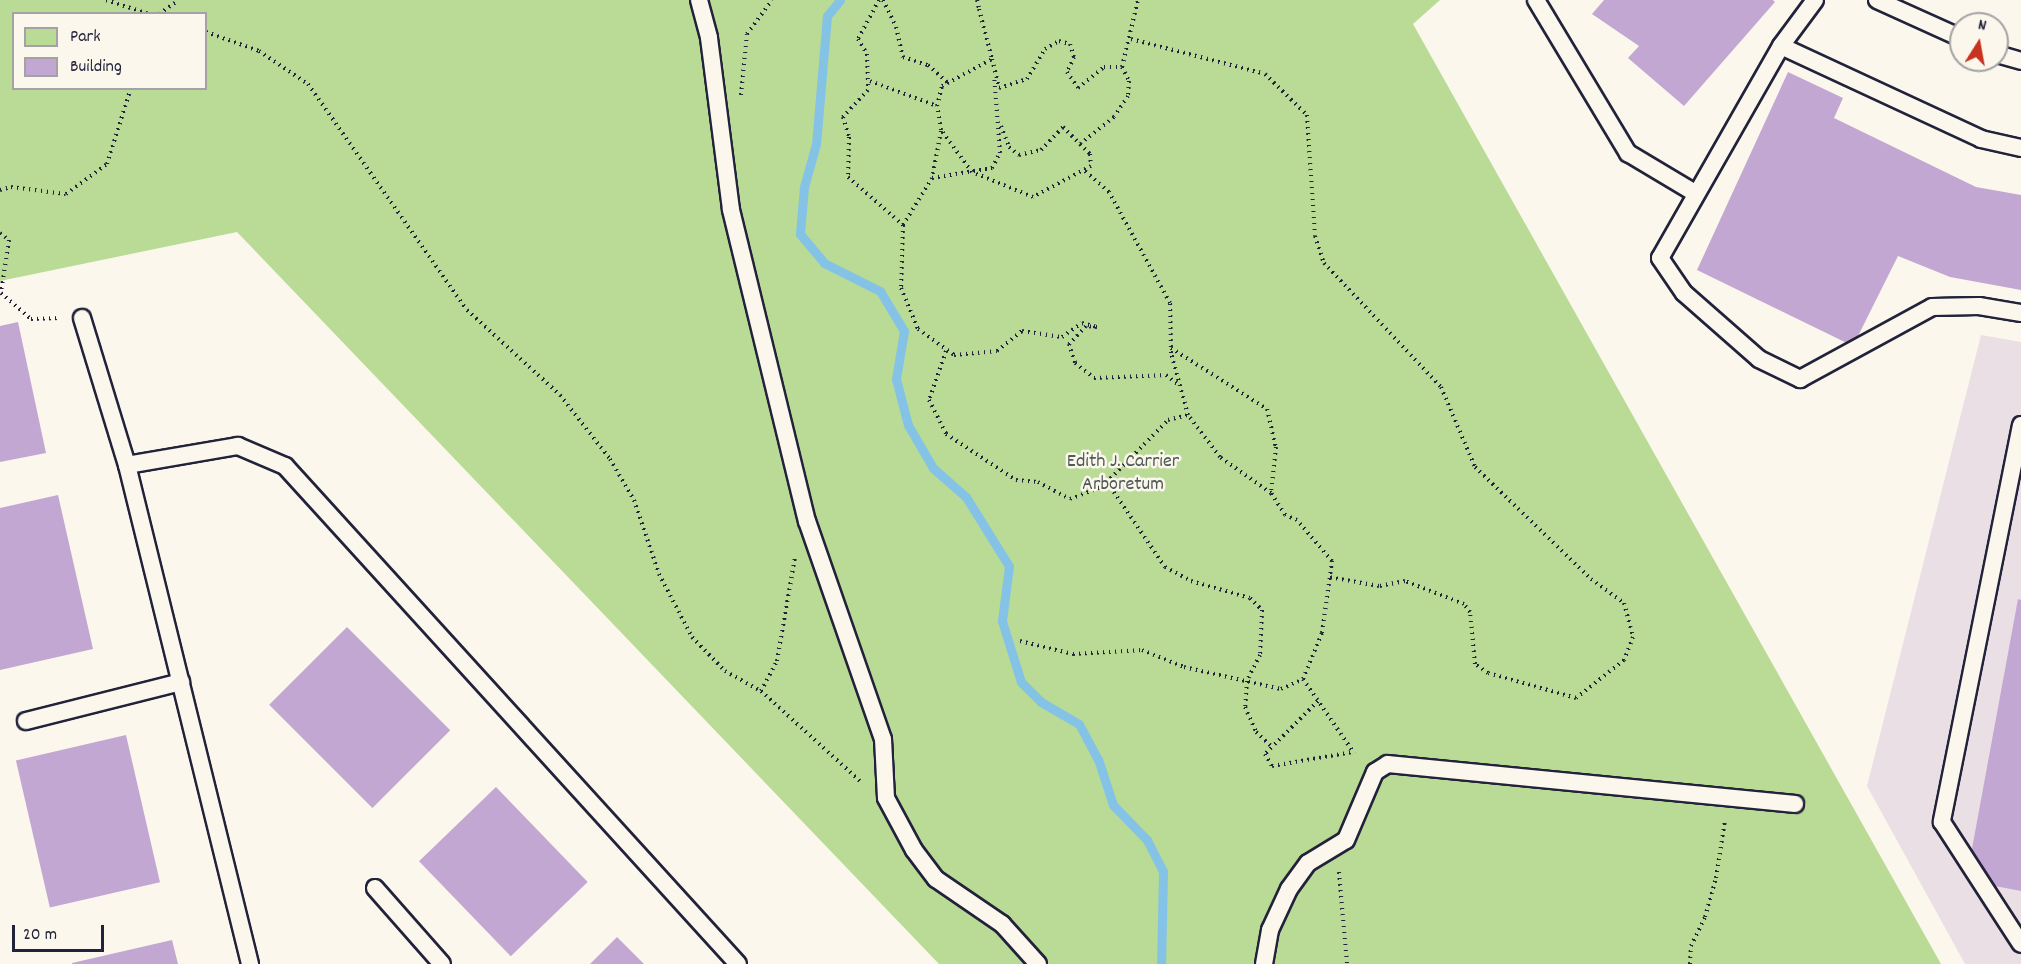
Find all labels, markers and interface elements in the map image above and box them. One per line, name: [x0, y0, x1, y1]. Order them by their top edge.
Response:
legend: [12, 12, 207, 90]
north arrow: [1949, 12, 2009, 72]
text: N: [1976, 14, 1988, 38]
text: Park: [70, 25, 101, 50]
text: Building: [70, 55, 122, 80]
park label: Edith J. Carrier Arboretum: [1067, 450, 1179, 497]
scale bar: [15, 913, 106, 951]
text: 20 m: [23, 923, 57, 948]

